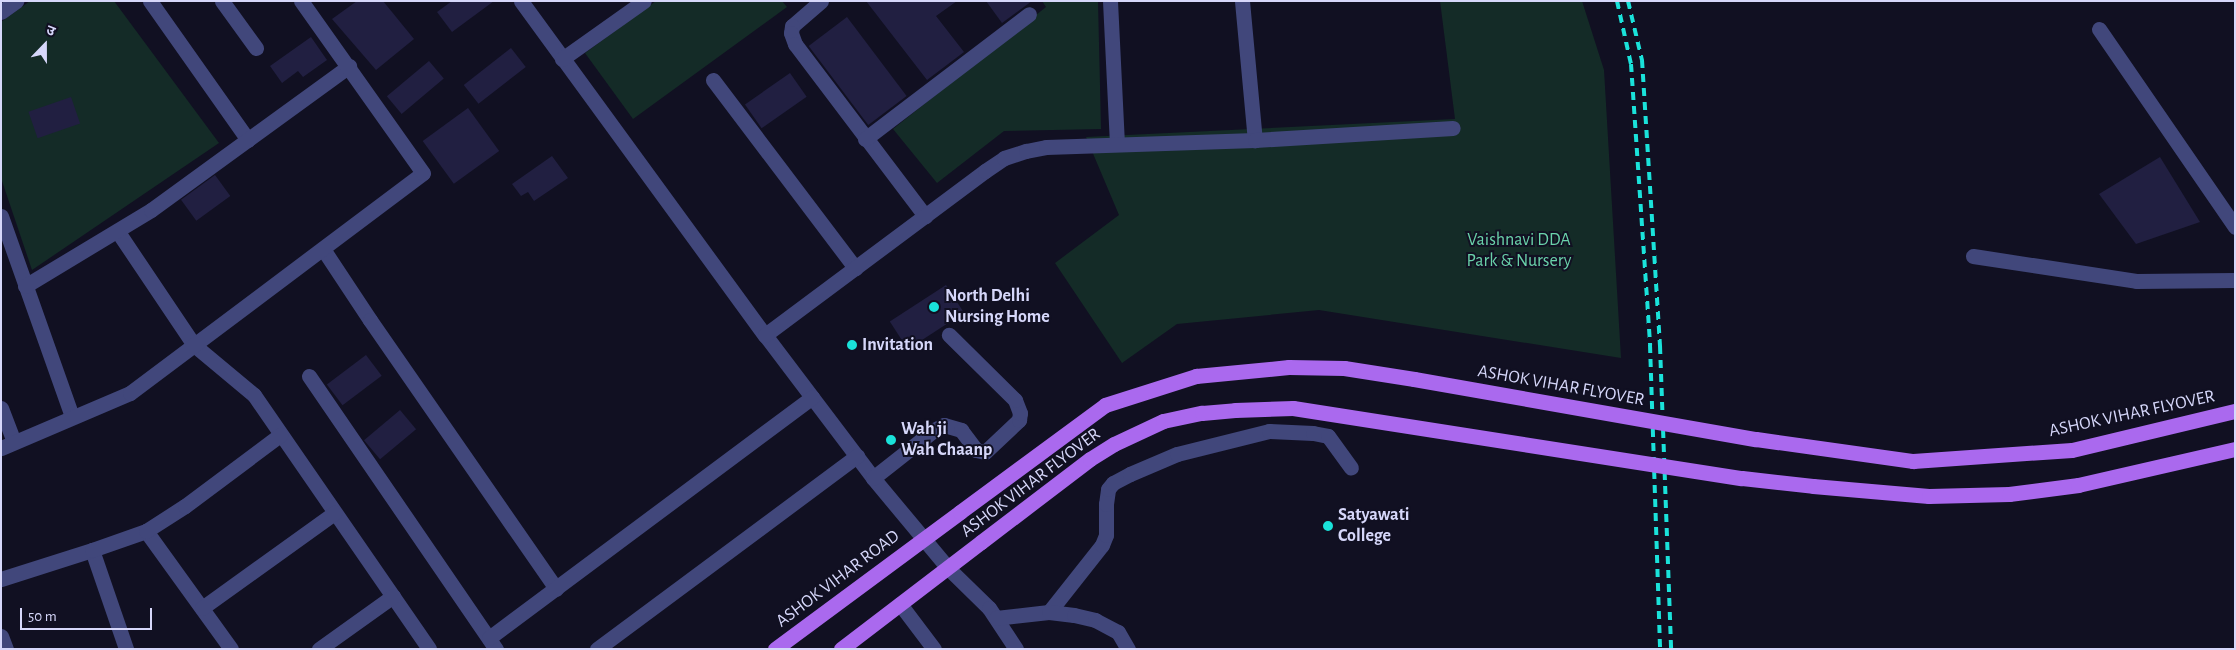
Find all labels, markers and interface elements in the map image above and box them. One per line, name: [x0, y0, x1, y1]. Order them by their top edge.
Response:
north arrow: [20, 20, 70, 70]
text: उ: [44, 23, 57, 39]
park label: Vaishnavi DDA Park & Nursery: [1466, 230, 1572, 272]
place label: North Delhi Nursing Home: [945, 286, 1050, 328]
marker: North Delhi Nursing Home: [927, 300, 941, 314]
place label: Invitation: [862, 334, 933, 356]
marker: Invitation: [846, 339, 858, 351]
street label: ASHOK VIHAR FLYOVER: [1476, 361, 1646, 411]
street label: ASHOK VIHAR FLYOVER: [2047, 386, 2217, 442]
place label: Wah ji Wah Chaanp: [901, 419, 992, 462]
street label: ASHOK VIHAR FLYOVER: [957, 424, 1105, 542]
marker: Wah ji Wah Chaanp: [885, 434, 897, 446]
place label: Satyawati College: [1338, 505, 1410, 548]
marker: Satyawati College: [1322, 520, 1334, 532]
street label: ASHOK VIHAR ROAD: [772, 526, 904, 632]
scale bar: [22, 598, 155, 630]
text: 50 m: [28, 609, 57, 624]

